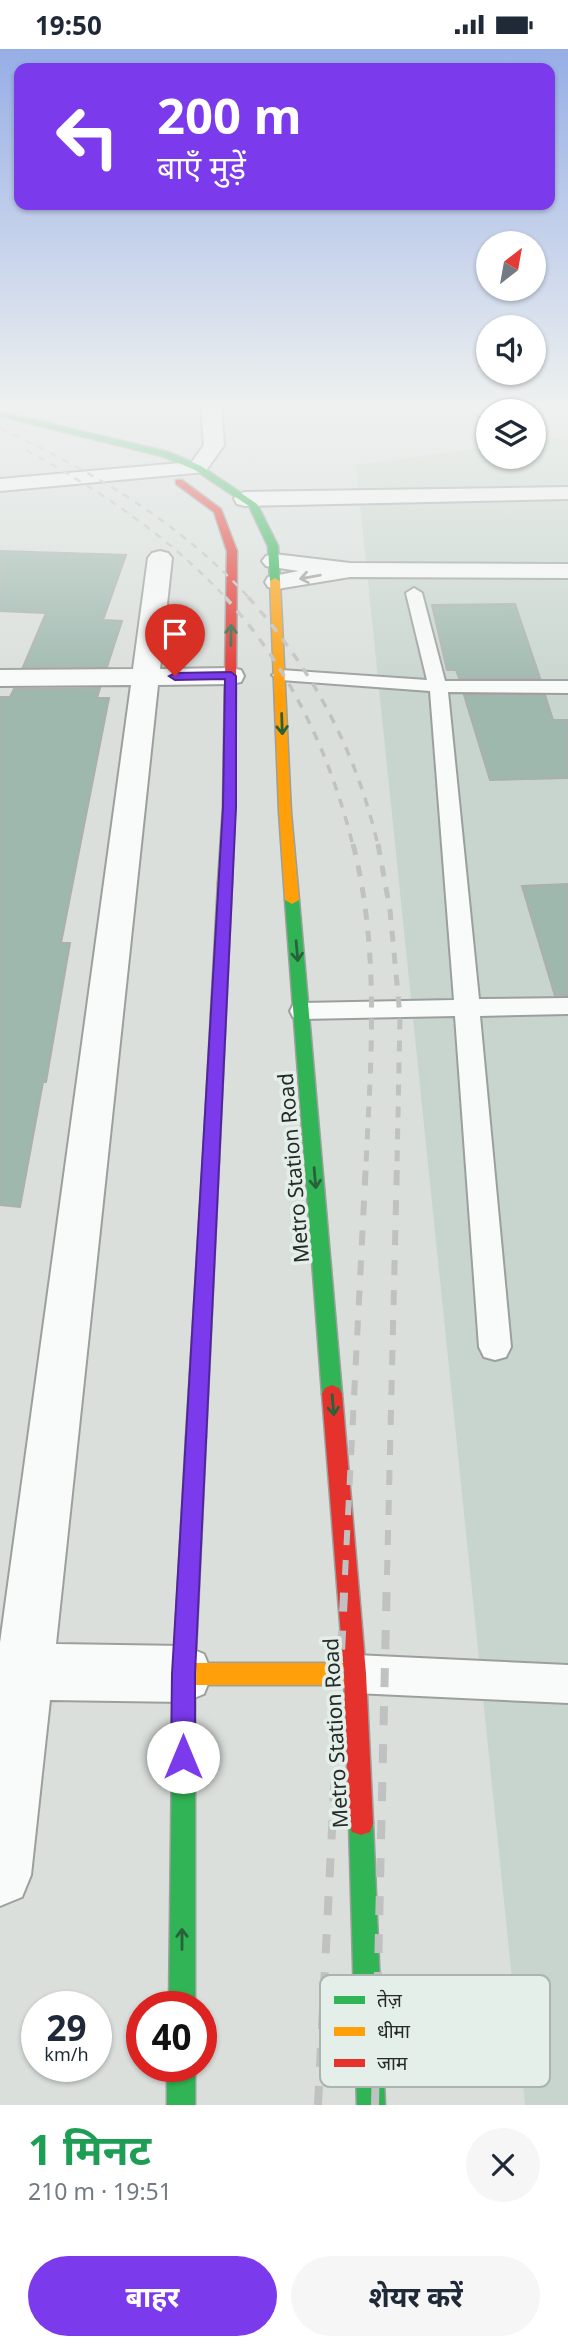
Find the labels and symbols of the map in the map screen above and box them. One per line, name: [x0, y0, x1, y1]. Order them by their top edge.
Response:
north arrow: [476, 231, 546, 301]
one-way arrow: [299, 571, 322, 584]
pin: [145, 604, 205, 676]
one-way arrow: [224, 623, 238, 646]
one-way arrow: [276, 712, 289, 735]
one-way arrow: [291, 939, 304, 962]
street label: Metro Station Road: [271, 1072, 315, 1264]
one-way arrow: [309, 1166, 322, 1189]
one-way arrow: [327, 1393, 340, 1416]
street label: Metro Station Road: [316, 1637, 354, 1829]
position arrow: [146, 1720, 220, 1794]
one-way arrow: [175, 1928, 189, 1951]
legend: [320, 1975, 550, 2087]
text: तेज़: [377, 1987, 403, 2013]
speed limit sign: 40: [126, 1991, 217, 2082]
text: धीमा: [377, 2018, 411, 2044]
text: जाम: [377, 2050, 408, 2076]

